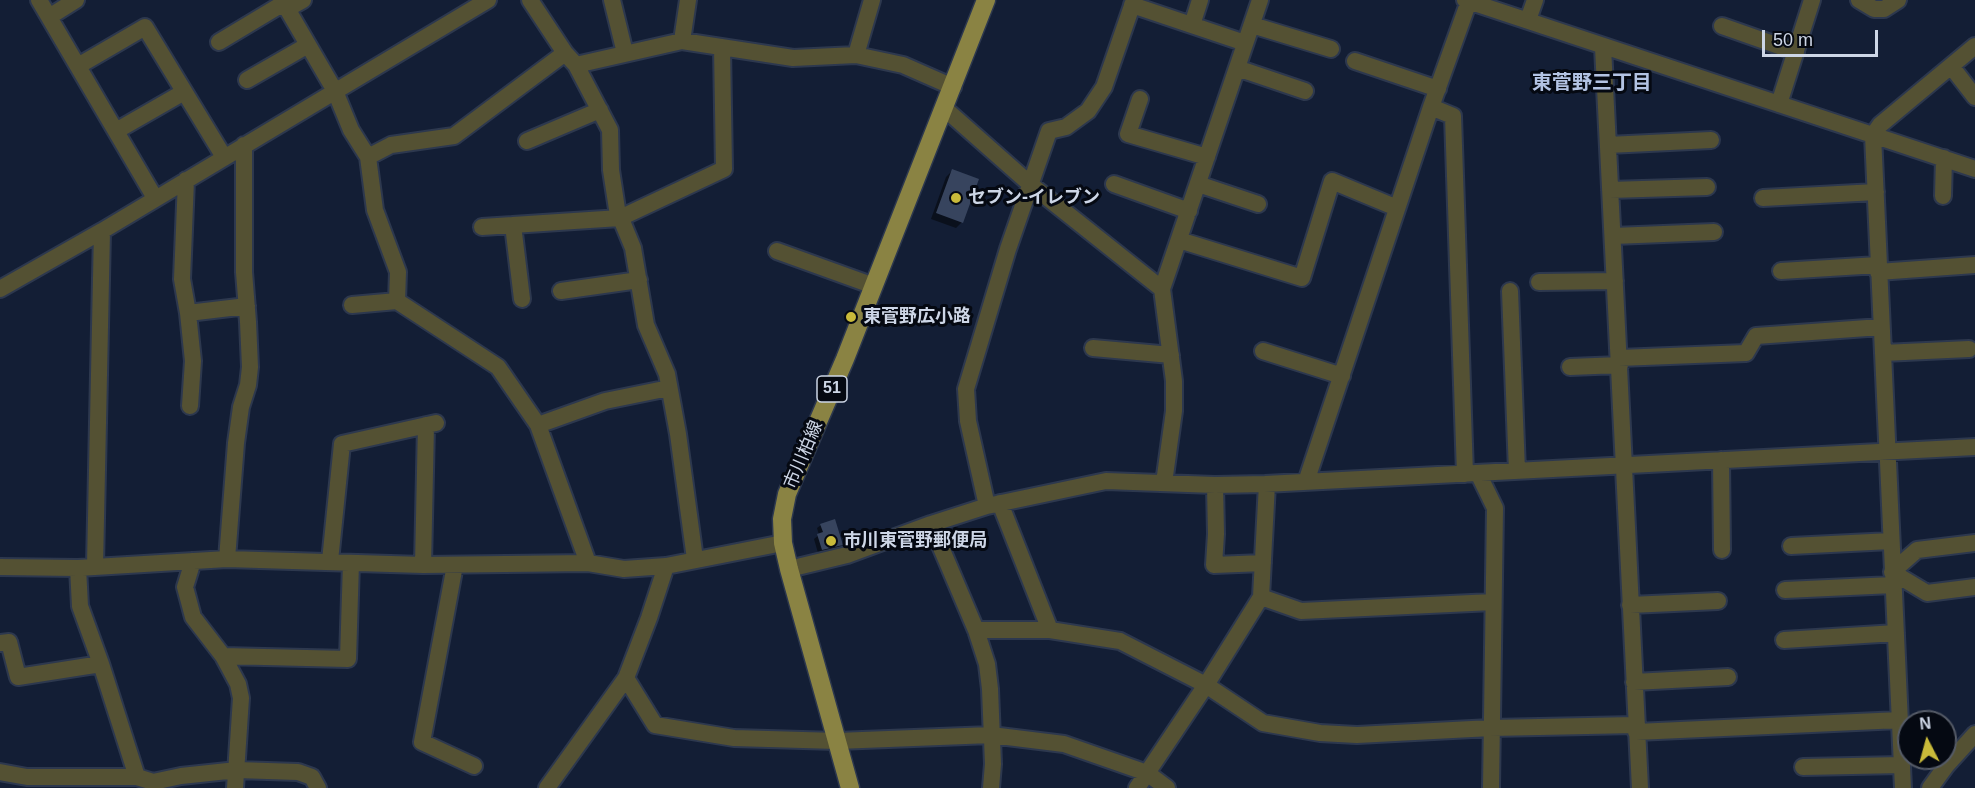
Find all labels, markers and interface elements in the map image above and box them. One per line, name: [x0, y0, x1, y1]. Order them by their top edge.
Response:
scale bar: [1765, 18, 1880, 56]
text: 50 m: [1773, 30, 1813, 50]
district label: 東菅野三丁目: [1532, 71, 1652, 95]
place label: セブン-イレブン: [968, 187, 1100, 209]
marker: セブン-イレブン: [949, 191, 963, 205]
place label: 東菅野広小路: [863, 306, 971, 328]
marker: 東菅野広小路: [844, 310, 858, 324]
road number: 51: [817, 376, 847, 402]
street label: 市川柏線: [780, 418, 828, 492]
place label: 市川東菅野郵便局: [843, 530, 987, 552]
marker: 市川東菅野郵便局: [824, 534, 838, 548]
north arrow: [1897, 710, 1957, 770]
text: N: [1919, 715, 1932, 733]

